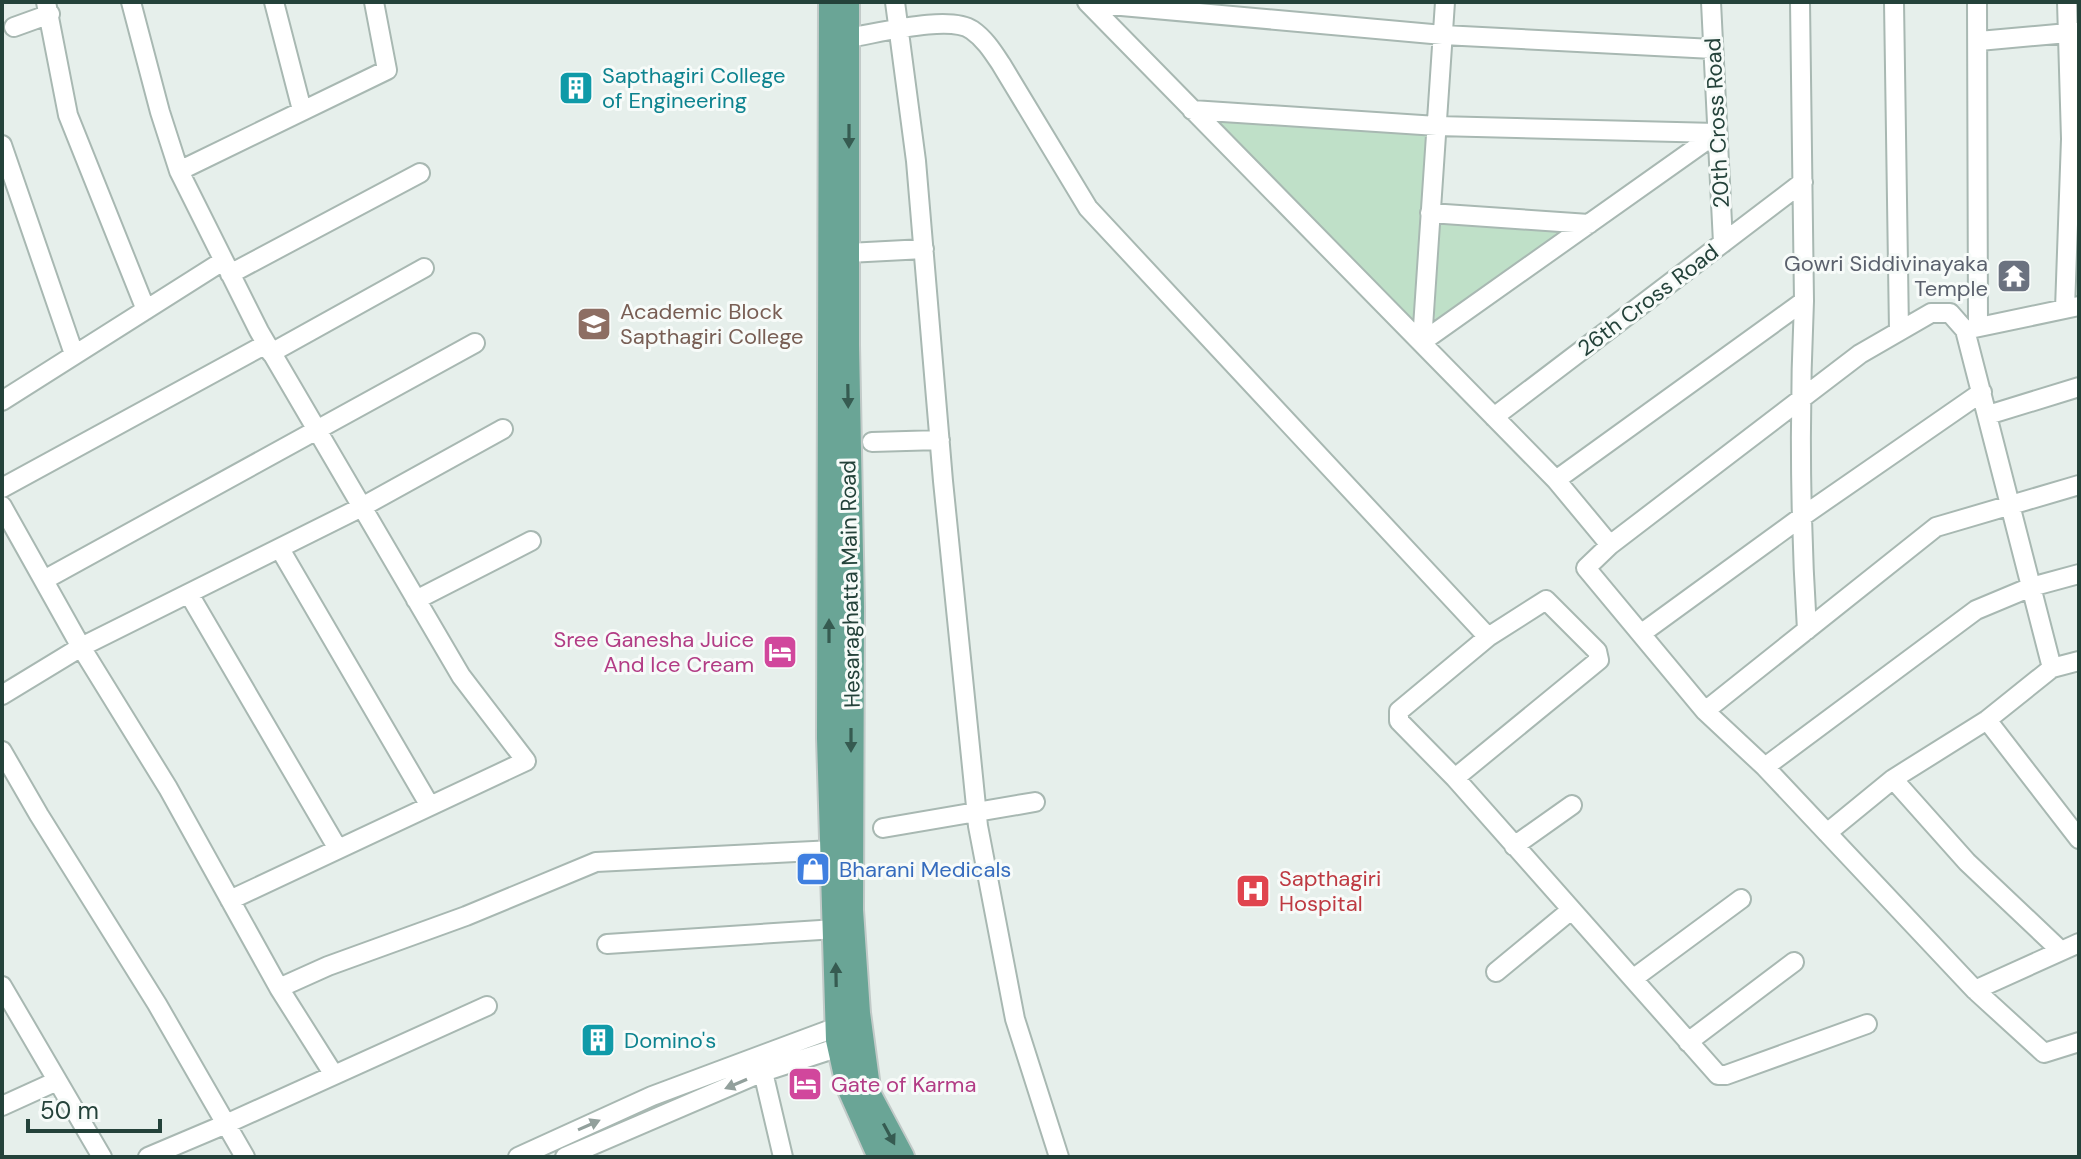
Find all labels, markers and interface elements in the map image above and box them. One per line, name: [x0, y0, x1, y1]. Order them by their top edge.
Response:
street label: 20th Cross Road: [1698, 37, 1736, 209]
place label: Sapthagiri College of Engineering: [602, 61, 786, 115]
building icon: Sapthagiri College of Engineering: [557, 69, 595, 107]
one-way arrow: [843, 124, 855, 149]
street label: 26th Cross Road: [1572, 237, 1724, 363]
place label: Gowri Siddivinayaka Temple: [1784, 249, 1988, 303]
temple icon: Gowri Siddivinayaka Temple: [1995, 257, 2033, 295]
place label: Academic Block Sapthagiri College: [620, 297, 804, 351]
school or university icon: Academic Block Sapthagiri College: [575, 305, 613, 343]
one-way arrow: [842, 384, 854, 409]
street label: Hesaraghatta Main Road: [833, 460, 867, 708]
one-way arrow: [823, 618, 835, 643]
place label: Sree Ganesha Juice And Ice Cream: [553, 625, 754, 679]
hotel icon: Sree Ganesha Juice And Ice Cream: [761, 633, 799, 671]
one-way arrow: [845, 728, 857, 753]
shop icon: Bharani Medicals: [794, 850, 832, 888]
place label: Bharani Medicals: [839, 855, 1011, 884]
place label: Sapthagiri Hospital: [1279, 864, 1381, 918]
hospital icon: Sapthagiri Hospital: [1234, 872, 1272, 910]
one-way arrow: [830, 962, 842, 987]
building icon: Domino's: [579, 1021, 617, 1059]
place label: Domino's: [624, 1026, 716, 1055]
hotel icon: Gate of Karma: [786, 1065, 824, 1103]
place label: Gate of Karma: [831, 1070, 976, 1099]
one-way arrow: [724, 1077, 747, 1090]
scale bar: [28, 1083, 160, 1133]
text: 50 m: [40, 1095, 99, 1126]
one-way arrow: [577, 1118, 601, 1132]
one-way arrow: [882, 1123, 896, 1145]

